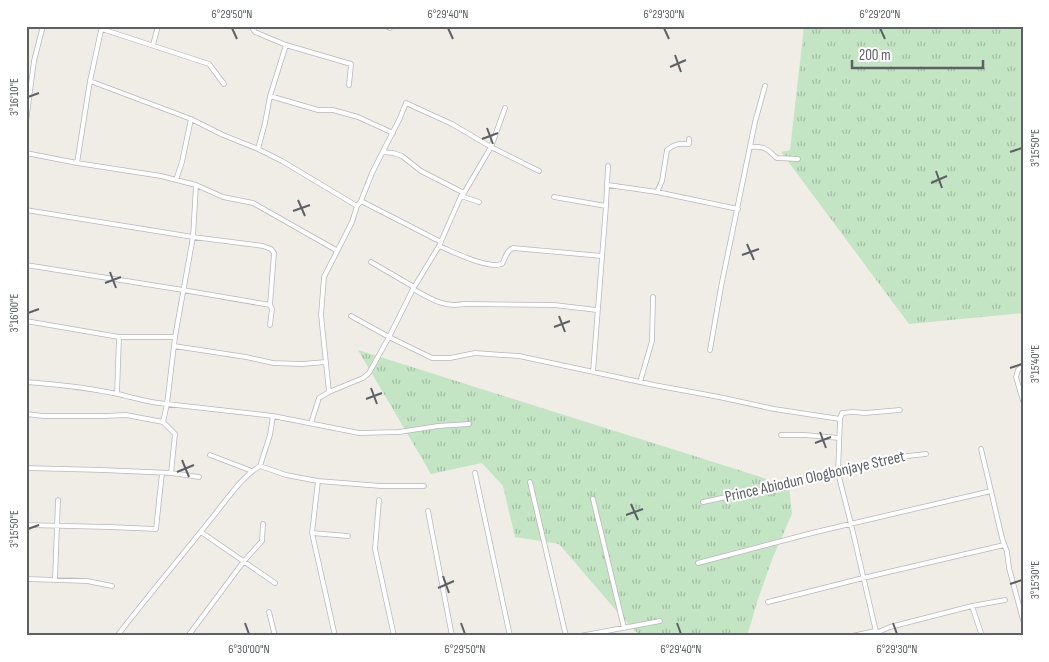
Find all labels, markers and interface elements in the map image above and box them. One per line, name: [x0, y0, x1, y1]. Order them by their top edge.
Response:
text: 6°29'50"N: [212, 7, 252, 22]
text: 6°29'40"N: [428, 7, 468, 22]
text: 6°29'30"N: [644, 7, 684, 22]
text: 6°29'20"N: [860, 7, 900, 22]
scale bar: [852, 38, 983, 70]
text: 200 m: [859, 46, 891, 65]
text: 3°16'10"E: [7, 78, 22, 116]
text: 3°15'50"E: [1028, 129, 1043, 167]
text: 3°16'00"E: [7, 293, 22, 333]
text: 3°15'40"E: [1028, 345, 1043, 383]
street label: Prince Abiodun Ologbonjaye Street: [723, 447, 907, 507]
text: 3°15'50"E: [7, 510, 22, 548]
text: 3°15'30"E: [1028, 561, 1043, 599]
text: 6°30'00"N: [228, 642, 270, 657]
text: 6°29'50"N: [445, 642, 485, 657]
text: 6°29'40"N: [661, 642, 701, 657]
text: 6°29'30"N: [877, 642, 917, 657]

